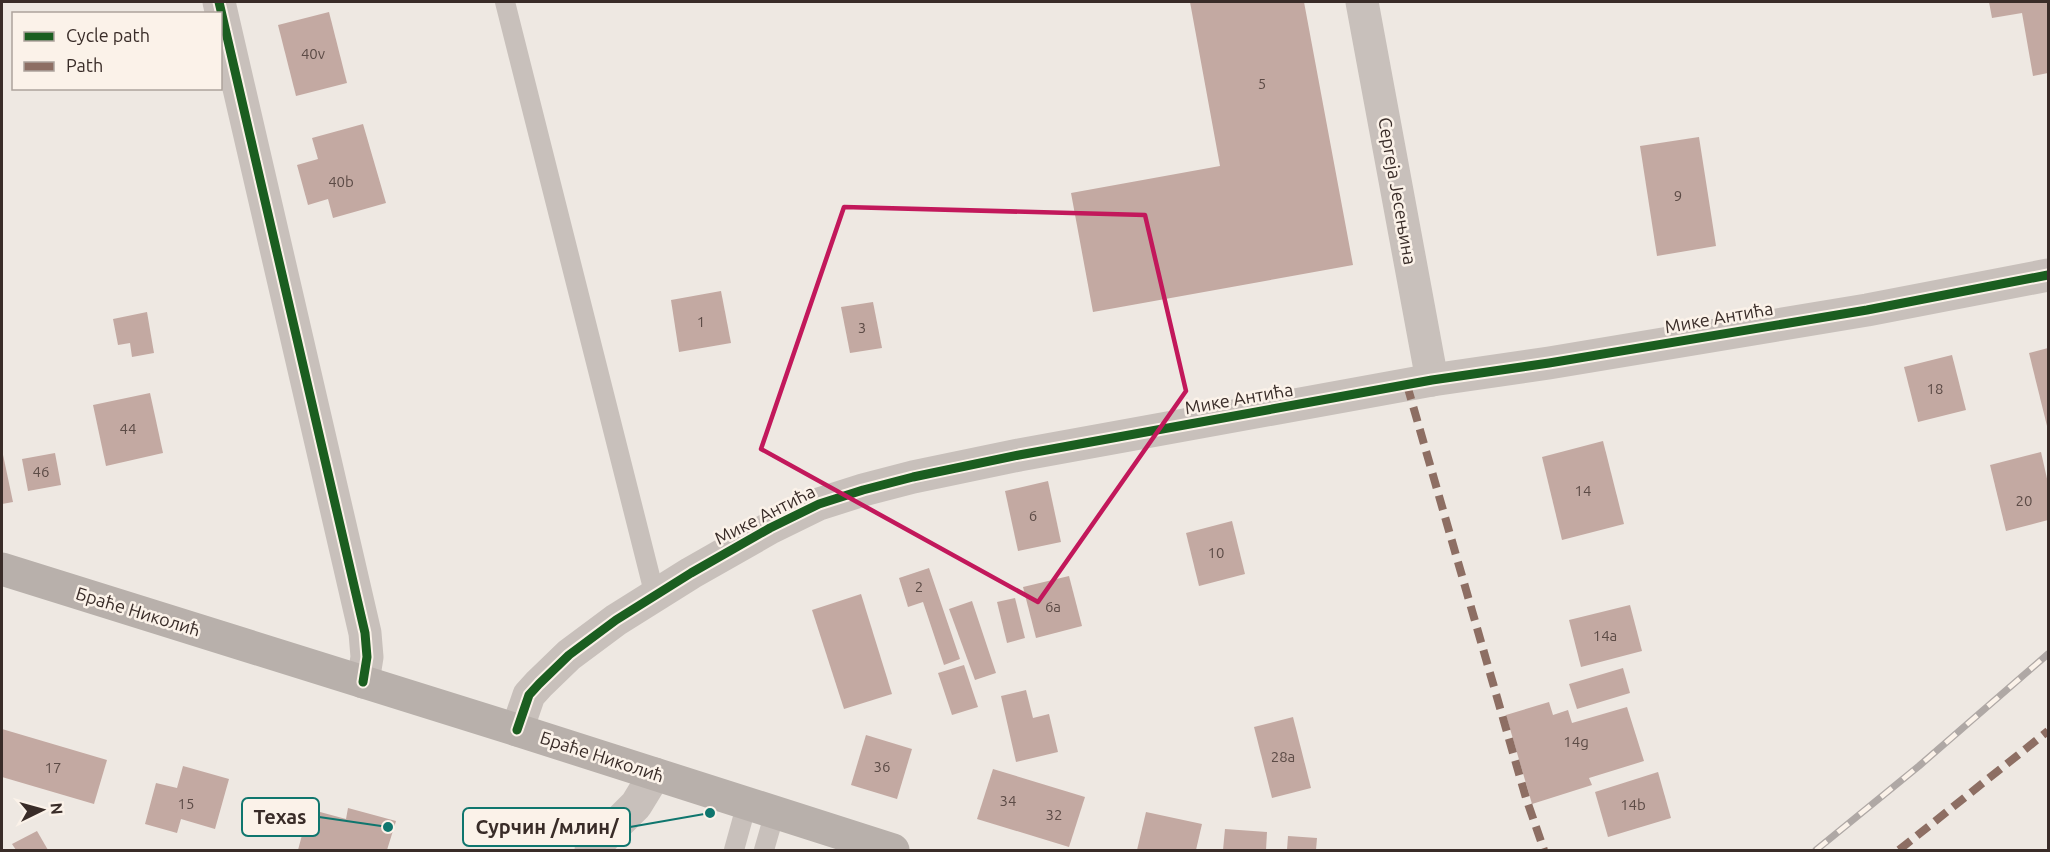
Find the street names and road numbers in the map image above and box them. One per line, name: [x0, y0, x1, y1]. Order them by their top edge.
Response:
street label: Сергеја Јесењина: [1375, 116, 1421, 266]
street label: Мике Антића: [1663, 298, 1775, 336]
street label: Мике Антића: [1183, 379, 1295, 417]
street label: Мике Антића: [711, 480, 818, 548]
street label: Браће Николић: [74, 583, 203, 640]
street label: Браће Николић: [538, 727, 667, 786]

